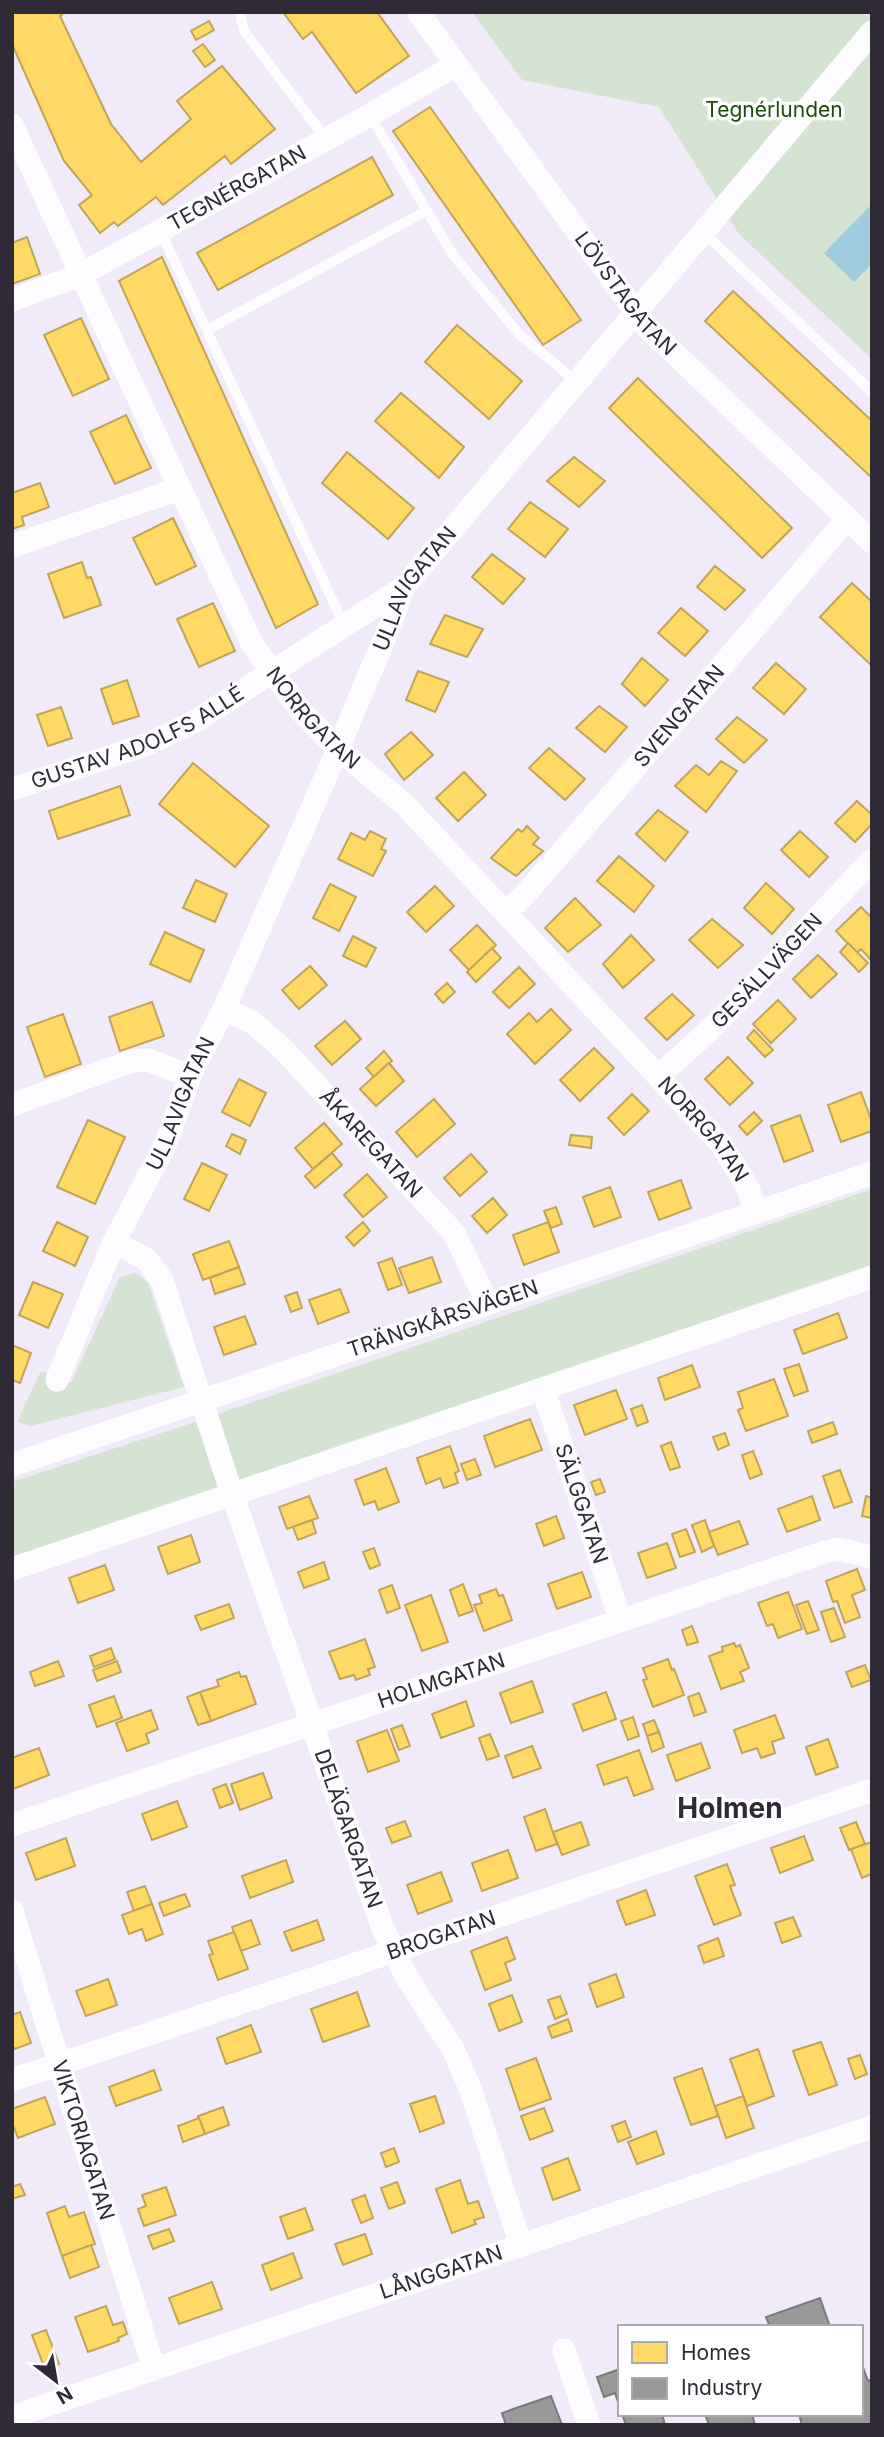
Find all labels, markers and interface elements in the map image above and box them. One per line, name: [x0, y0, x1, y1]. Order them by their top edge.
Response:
park label: Tegnérlunden: [705, 97, 843, 122]
street label: TEGNÉRGATAN: [164, 140, 310, 236]
street label: LÖVSTAGATAN: [570, 227, 682, 360]
street label: ULLAVIGATAN: [368, 521, 461, 655]
street label: SVENGATAN: [628, 659, 729, 772]
street label: NORRGATAN: [261, 662, 365, 774]
street label: GUSTAV ADOLFS ALLÉ: [28, 679, 248, 794]
street label: GESÄLLVÄGEN: [706, 908, 827, 1033]
street label: ULLAVIGATAN: [141, 1033, 220, 1175]
street label: NORRGATAN: [653, 1071, 754, 1186]
street label: ÅKAREGATAN: [315, 1082, 428, 1203]
street label: TRÄNGKÅRSVÄGEN: [344, 1274, 541, 1362]
street label: SÄLGGATAN: [550, 1440, 614, 1567]
street label: HOLMGATAN: [374, 1647, 508, 1713]
street label: DELÄGARGATAN: [310, 1746, 388, 1911]
district label: Holmen: [677, 1791, 783, 1825]
street label: BROGATAN: [383, 1905, 499, 1965]
street label: VIKTORIAGATAN: [47, 2057, 120, 2223]
street label: LÅNGGATAN: [376, 2239, 506, 2304]
legend: [618, 2325, 863, 2416]
text: Homes: [681, 2340, 751, 2365]
north arrow: [21, 2346, 91, 2416]
text: Industry: [681, 2375, 763, 2400]
text: N: [52, 2382, 77, 2409]

